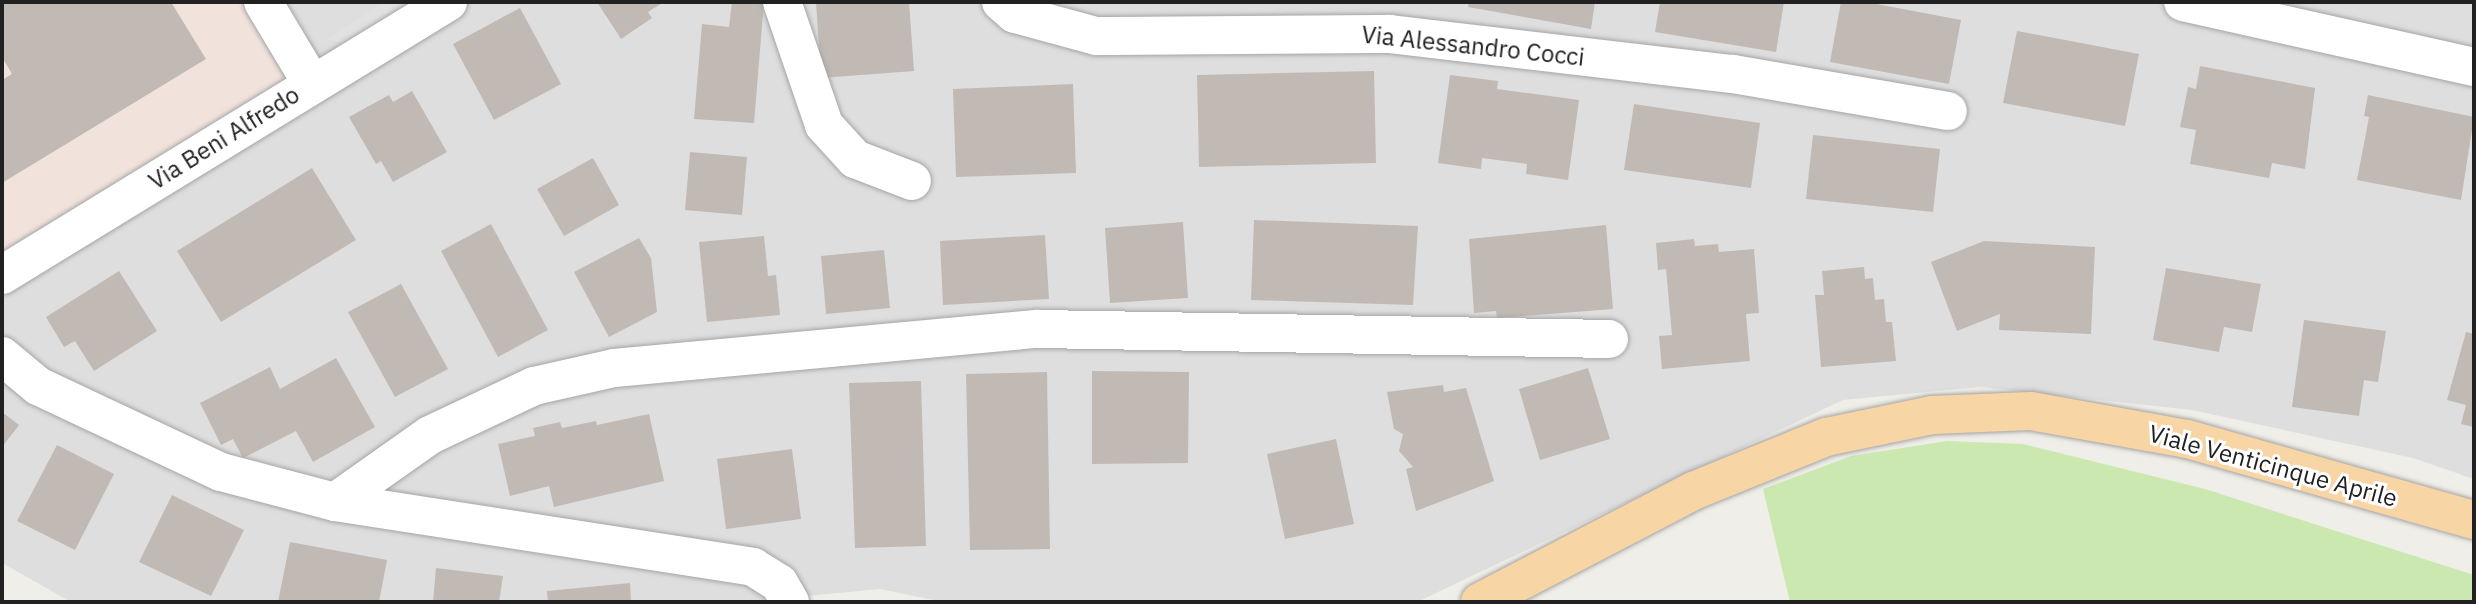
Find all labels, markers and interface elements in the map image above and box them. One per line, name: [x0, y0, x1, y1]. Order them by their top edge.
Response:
street label: Via Alessandro Cocci: [1360, 20, 1586, 72]
street label: Via Beni Alfredo: [143, 80, 305, 196]
street label: Viale Venticinque Aprile: [2146, 419, 2400, 513]

